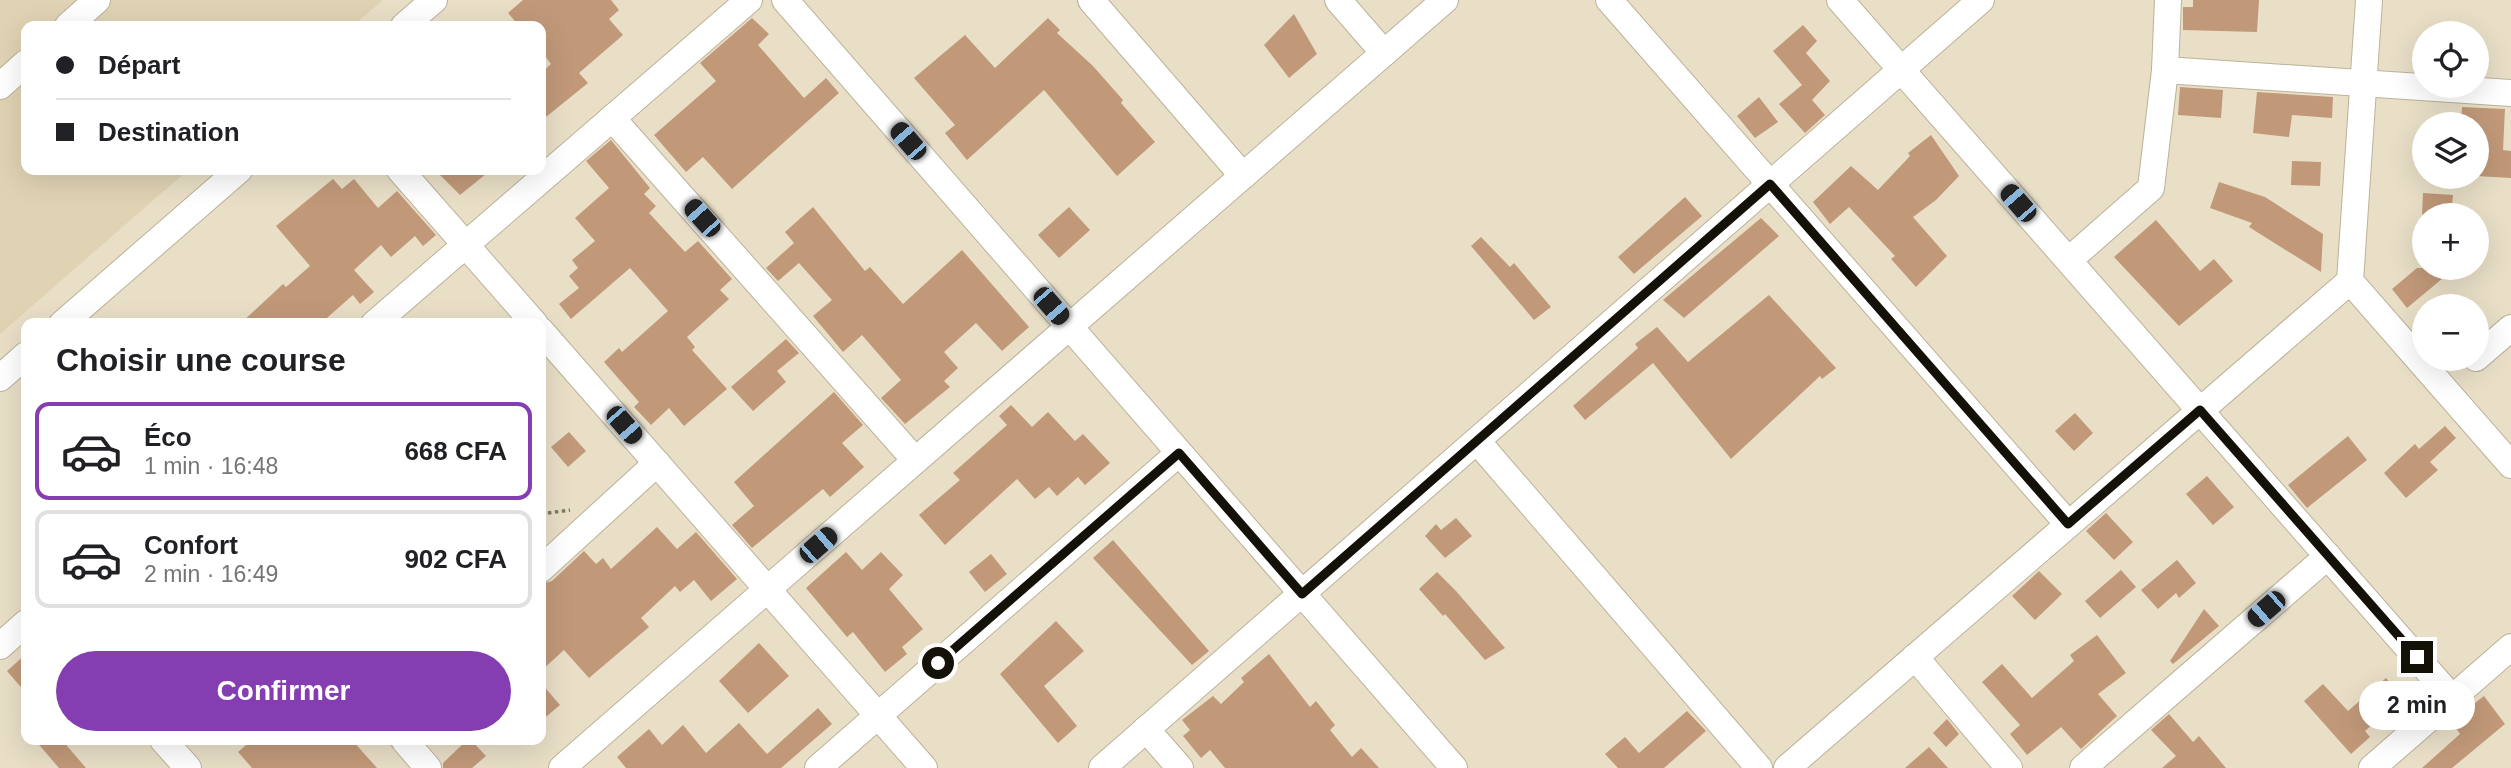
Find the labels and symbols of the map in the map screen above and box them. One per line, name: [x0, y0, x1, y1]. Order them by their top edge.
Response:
car: [887, 118, 930, 164]
car: [1997, 180, 2040, 226]
car: [681, 195, 724, 241]
car: [1030, 283, 1073, 329]
car: [603, 402, 646, 448]
car: [796, 523, 841, 567]
car: [2244, 587, 2289, 631]
route end: [2401, 641, 2433, 673]
route start: [922, 647, 954, 679]
callout: 2 min: [2359, 682, 2475, 730]

